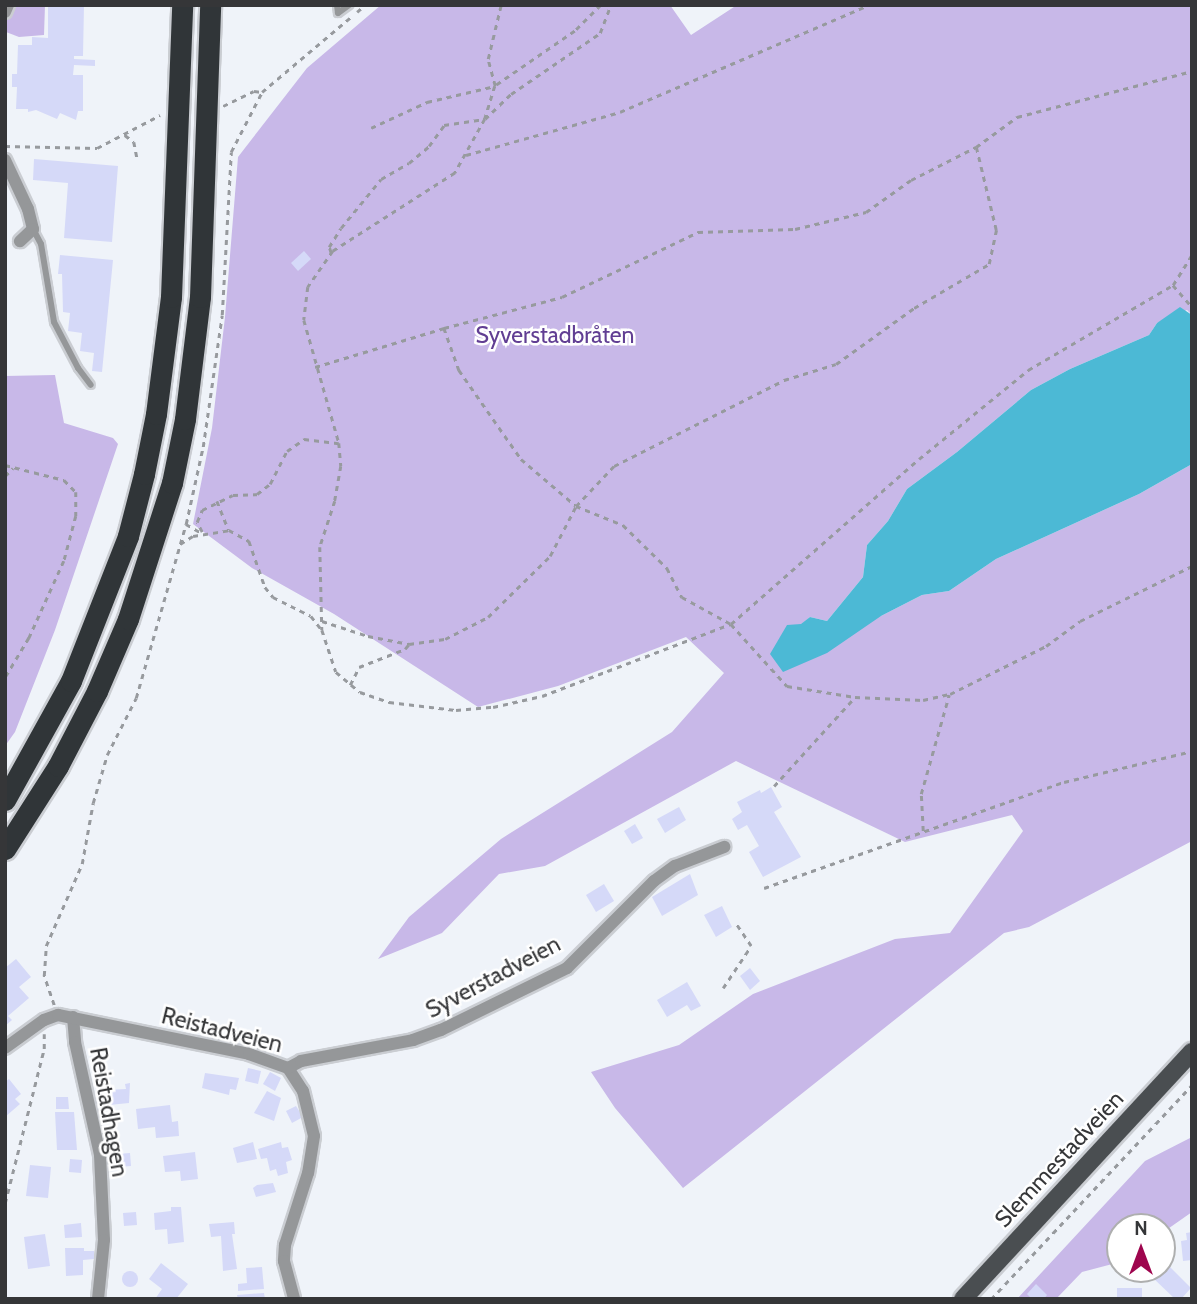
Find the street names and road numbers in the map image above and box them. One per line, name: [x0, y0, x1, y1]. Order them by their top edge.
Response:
street label: Syverstadveien: [421, 930, 565, 1024]
street label: Reistadveien: [159, 1002, 285, 1058]
street label: Reistadhagen: [84, 1045, 134, 1179]
street label: Slemmestadveien: [989, 1085, 1129, 1233]

